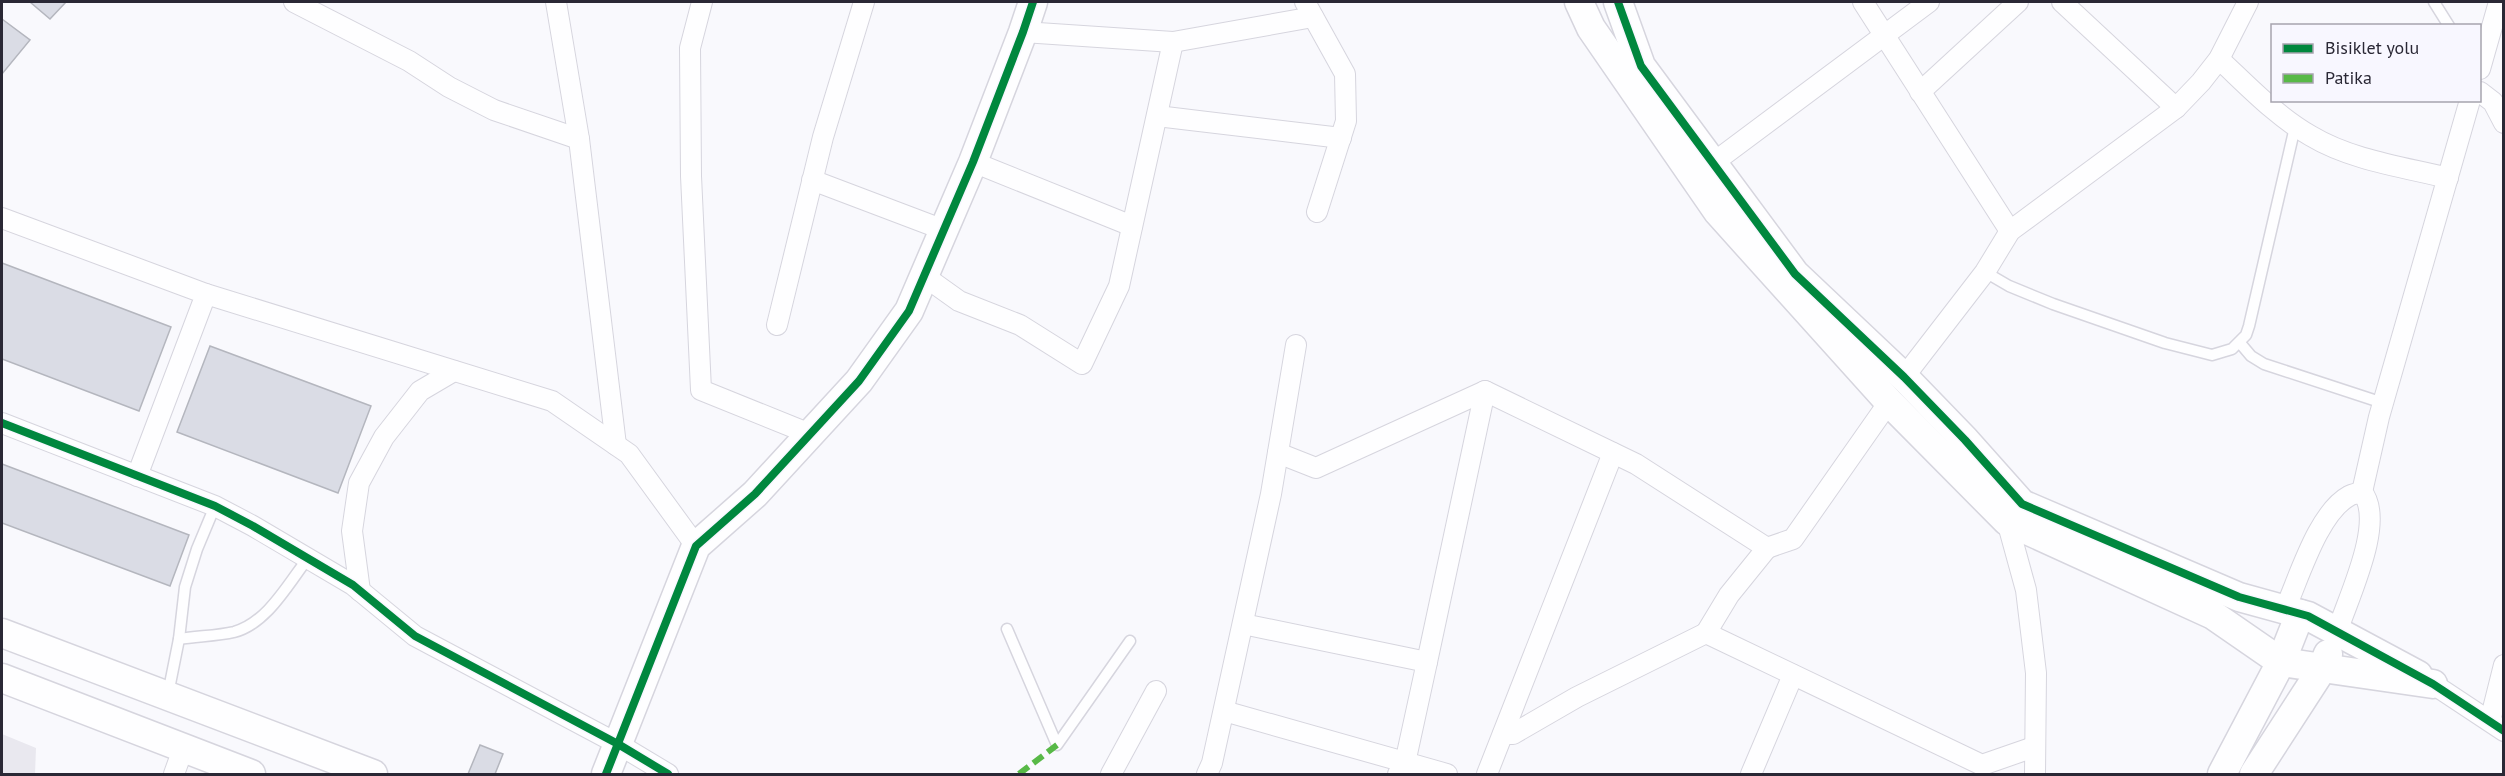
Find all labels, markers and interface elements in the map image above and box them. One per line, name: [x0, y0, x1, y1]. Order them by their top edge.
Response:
legend: [2271, 24, 2481, 102]
text: Bisiklet yolu: [2325, 36, 2419, 59]
text: Patika: [2325, 66, 2372, 89]

